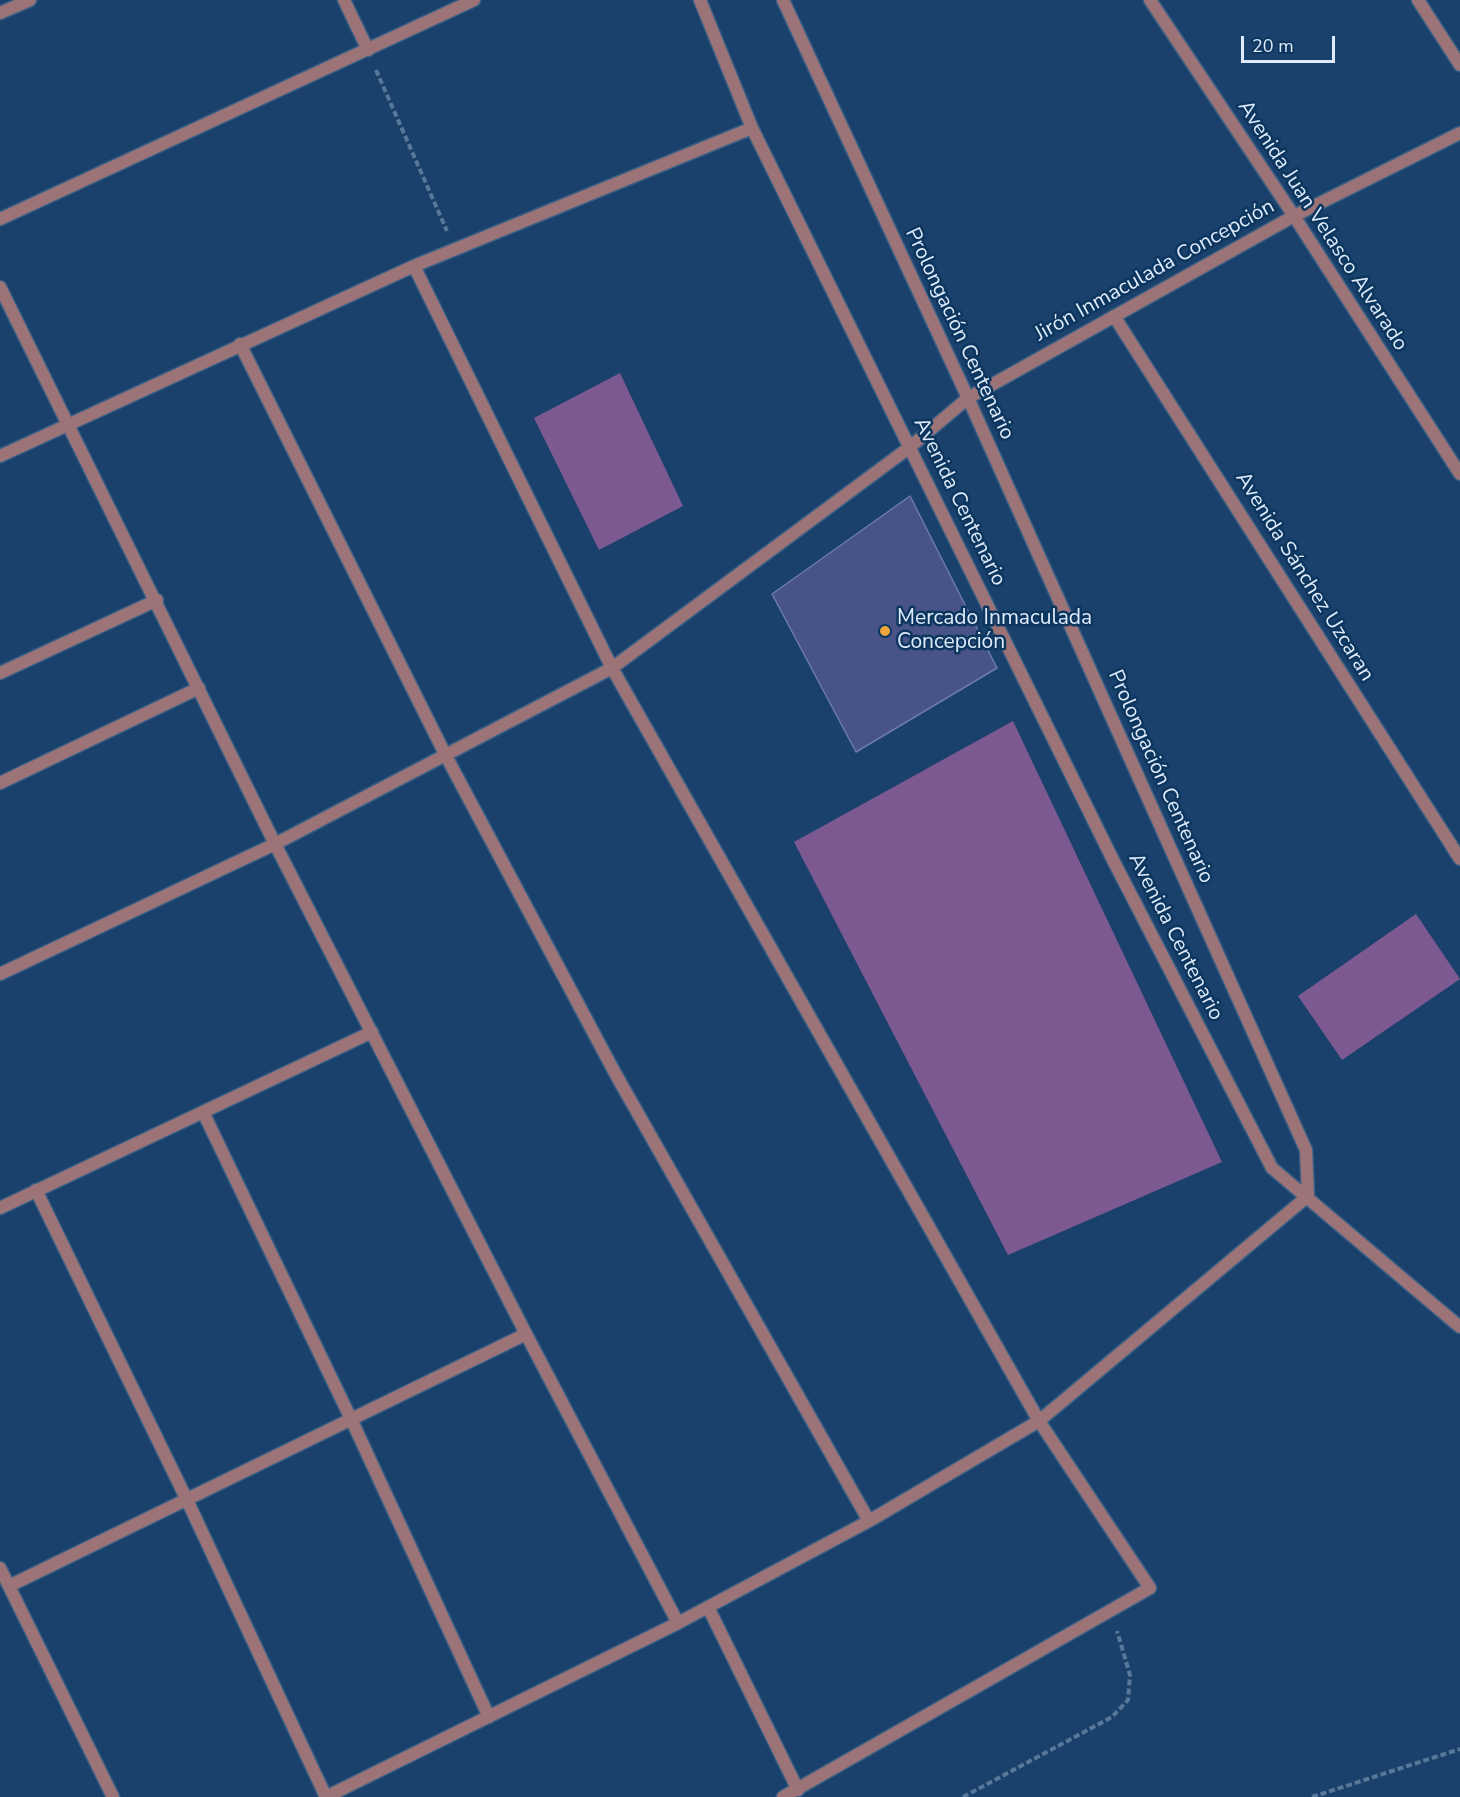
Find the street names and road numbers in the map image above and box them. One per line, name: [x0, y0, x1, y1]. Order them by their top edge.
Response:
street label: Avenida Juan Velasco Alvarado: [1232, 96, 1412, 356]
street label: Jirón Inmaculada Concepción: [1031, 194, 1279, 348]
street label: Prolongación Centenario: [899, 224, 1019, 444]
street label: Avenida Centenario: [907, 414, 1011, 590]
street label: Avenida Sánchez Uzcaran: [1229, 468, 1379, 686]
street label: Prolongación Centenario: [1102, 666, 1218, 888]
street label: Avenida Centenario: [1122, 849, 1228, 1025]

